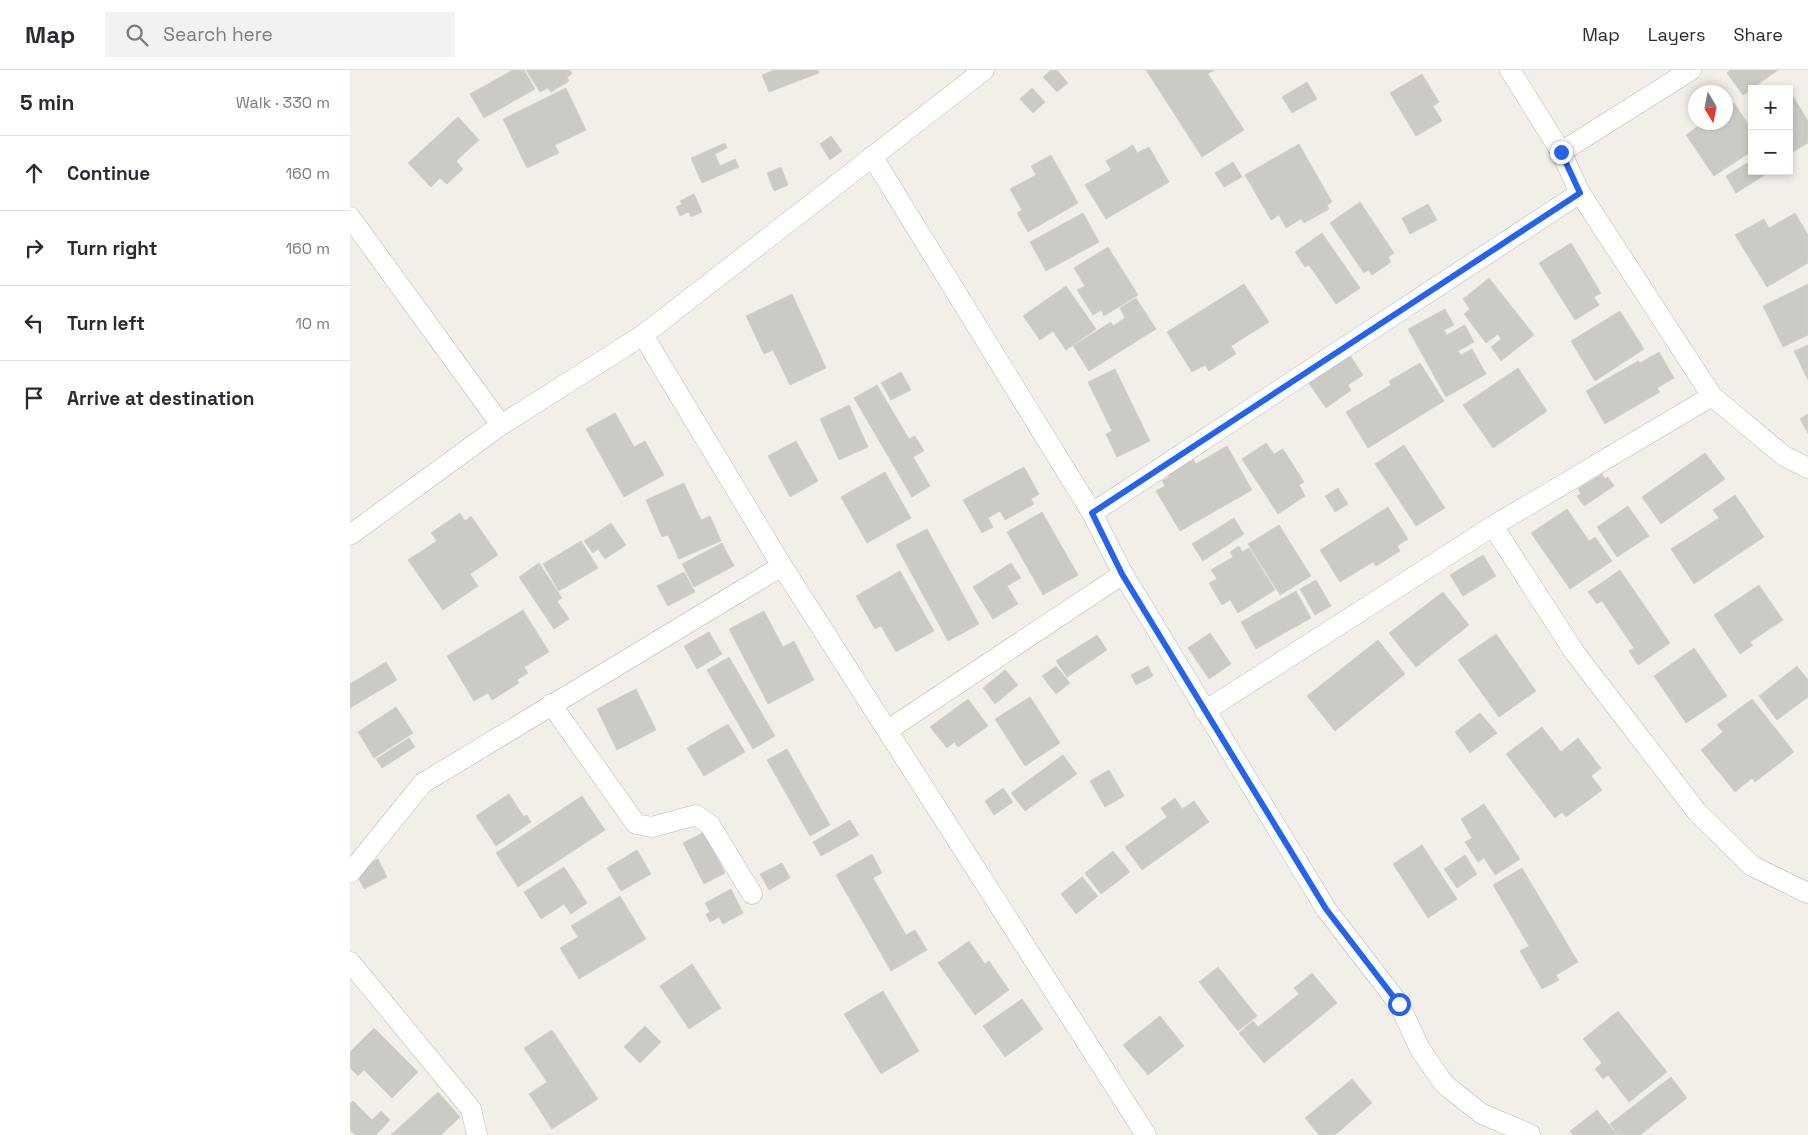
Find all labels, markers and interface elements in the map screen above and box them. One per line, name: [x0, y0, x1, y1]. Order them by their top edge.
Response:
search box: [105, 12, 455, 57]
text: Map: [25, 19, 75, 50]
icon: search: [123, 21, 151, 49]
text: Search here: [163, 22, 273, 47]
text: Map: [1582, 23, 1620, 46]
text: Layers: [1648, 23, 1705, 46]
text: Share: [1733, 23, 1783, 46]
north arrow: [1688, 85, 1733, 130]
map controls: [1748, 85, 1793, 175]
button: +: [1748, 85, 1793, 130]
text: 5 min: [20, 89, 74, 116]
text: Walk · 330 m: [236, 92, 330, 113]
button: −: [1748, 130, 1793, 175]
route end: [1550, 141, 1573, 164]
icon: ahead: [20, 159, 48, 187]
text: Continue: [67, 161, 150, 186]
text: 160 m: [285, 163, 330, 184]
icon: right: [20, 234, 48, 262]
text: Turn right: [67, 236, 157, 261]
text: 160 m: [285, 238, 330, 259]
icon: left: [20, 309, 48, 337]
text: Turn left: [67, 311, 145, 336]
text: 10 m: [295, 313, 330, 334]
icon: arrive: [20, 384, 48, 412]
text: Arrive at destination: [67, 386, 255, 411]
route start: [1388, 993, 1411, 1016]

